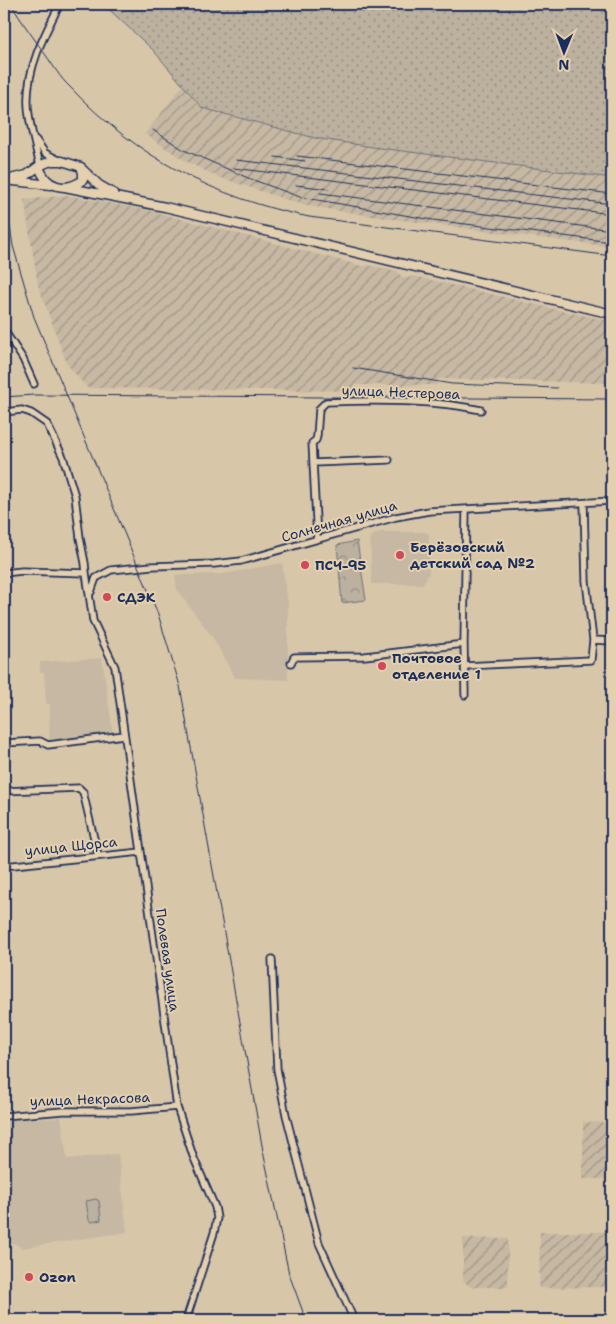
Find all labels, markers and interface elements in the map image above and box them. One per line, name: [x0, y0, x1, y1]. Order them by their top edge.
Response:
north arrow: [538, 28, 588, 78]
text: N: [558, 56, 569, 74]
street label: улица Нестерова: [341, 381, 461, 403]
street label: Солнечная улица: [279, 496, 399, 546]
place label: Берёзовский детский сад №2: [410, 538, 535, 572]
marker: Берёзовский детский сад №2: [394, 549, 406, 561]
place label: ПСЧ-95: [315, 556, 367, 574]
marker: ПСЧ-95: [299, 559, 311, 571]
place label: СДЭК: [117, 588, 156, 606]
marker: СДЭК: [101, 591, 113, 603]
place label: Почтовое отделение 1: [392, 649, 481, 683]
marker: Почтовое отделение 1: [376, 660, 388, 672]
street label: улица Щорса: [24, 832, 118, 860]
street label: Полевая улица: [152, 907, 184, 1013]
street label: улица Некрасова: [30, 1088, 151, 1110]
place label: Ozon: [39, 1268, 76, 1286]
marker: Ozon: [23, 1271, 35, 1283]

